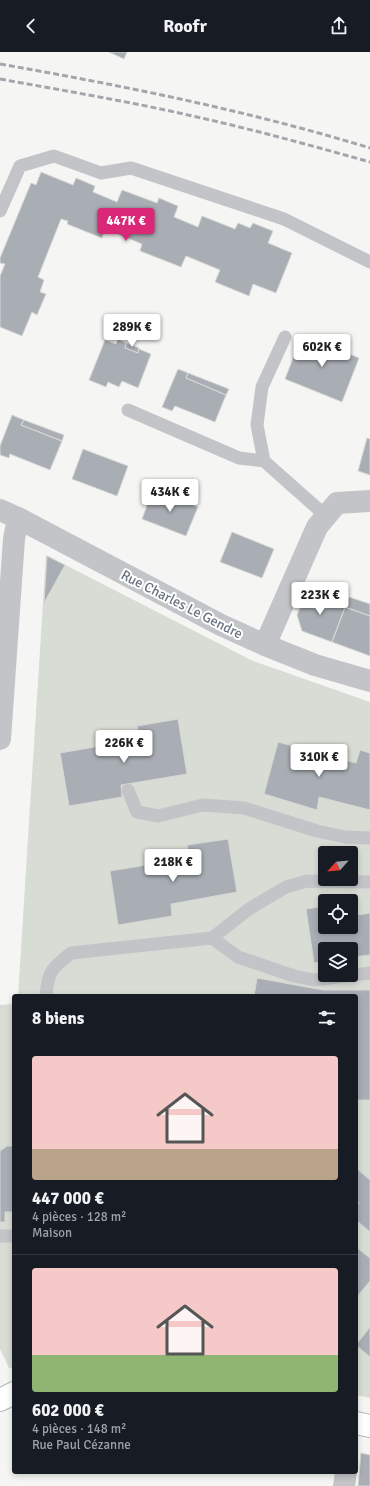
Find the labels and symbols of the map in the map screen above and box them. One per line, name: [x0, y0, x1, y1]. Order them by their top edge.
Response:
pin: 447K €: [93, 208, 159, 242]
pin: 289K €: [99, 314, 165, 348]
pin: 602K €: [289, 334, 355, 368]
pin: 434K €: [137, 479, 203, 513]
street label: Rue Charles Le Gendre: [118, 566, 245, 643]
pin: 223K €: [287, 582, 353, 616]
pin: 226K €: [91, 730, 157, 764]
pin: 310K €: [286, 744, 352, 778]
north arrow: [318, 846, 358, 886]
pin: 218K €: [140, 849, 206, 883]

